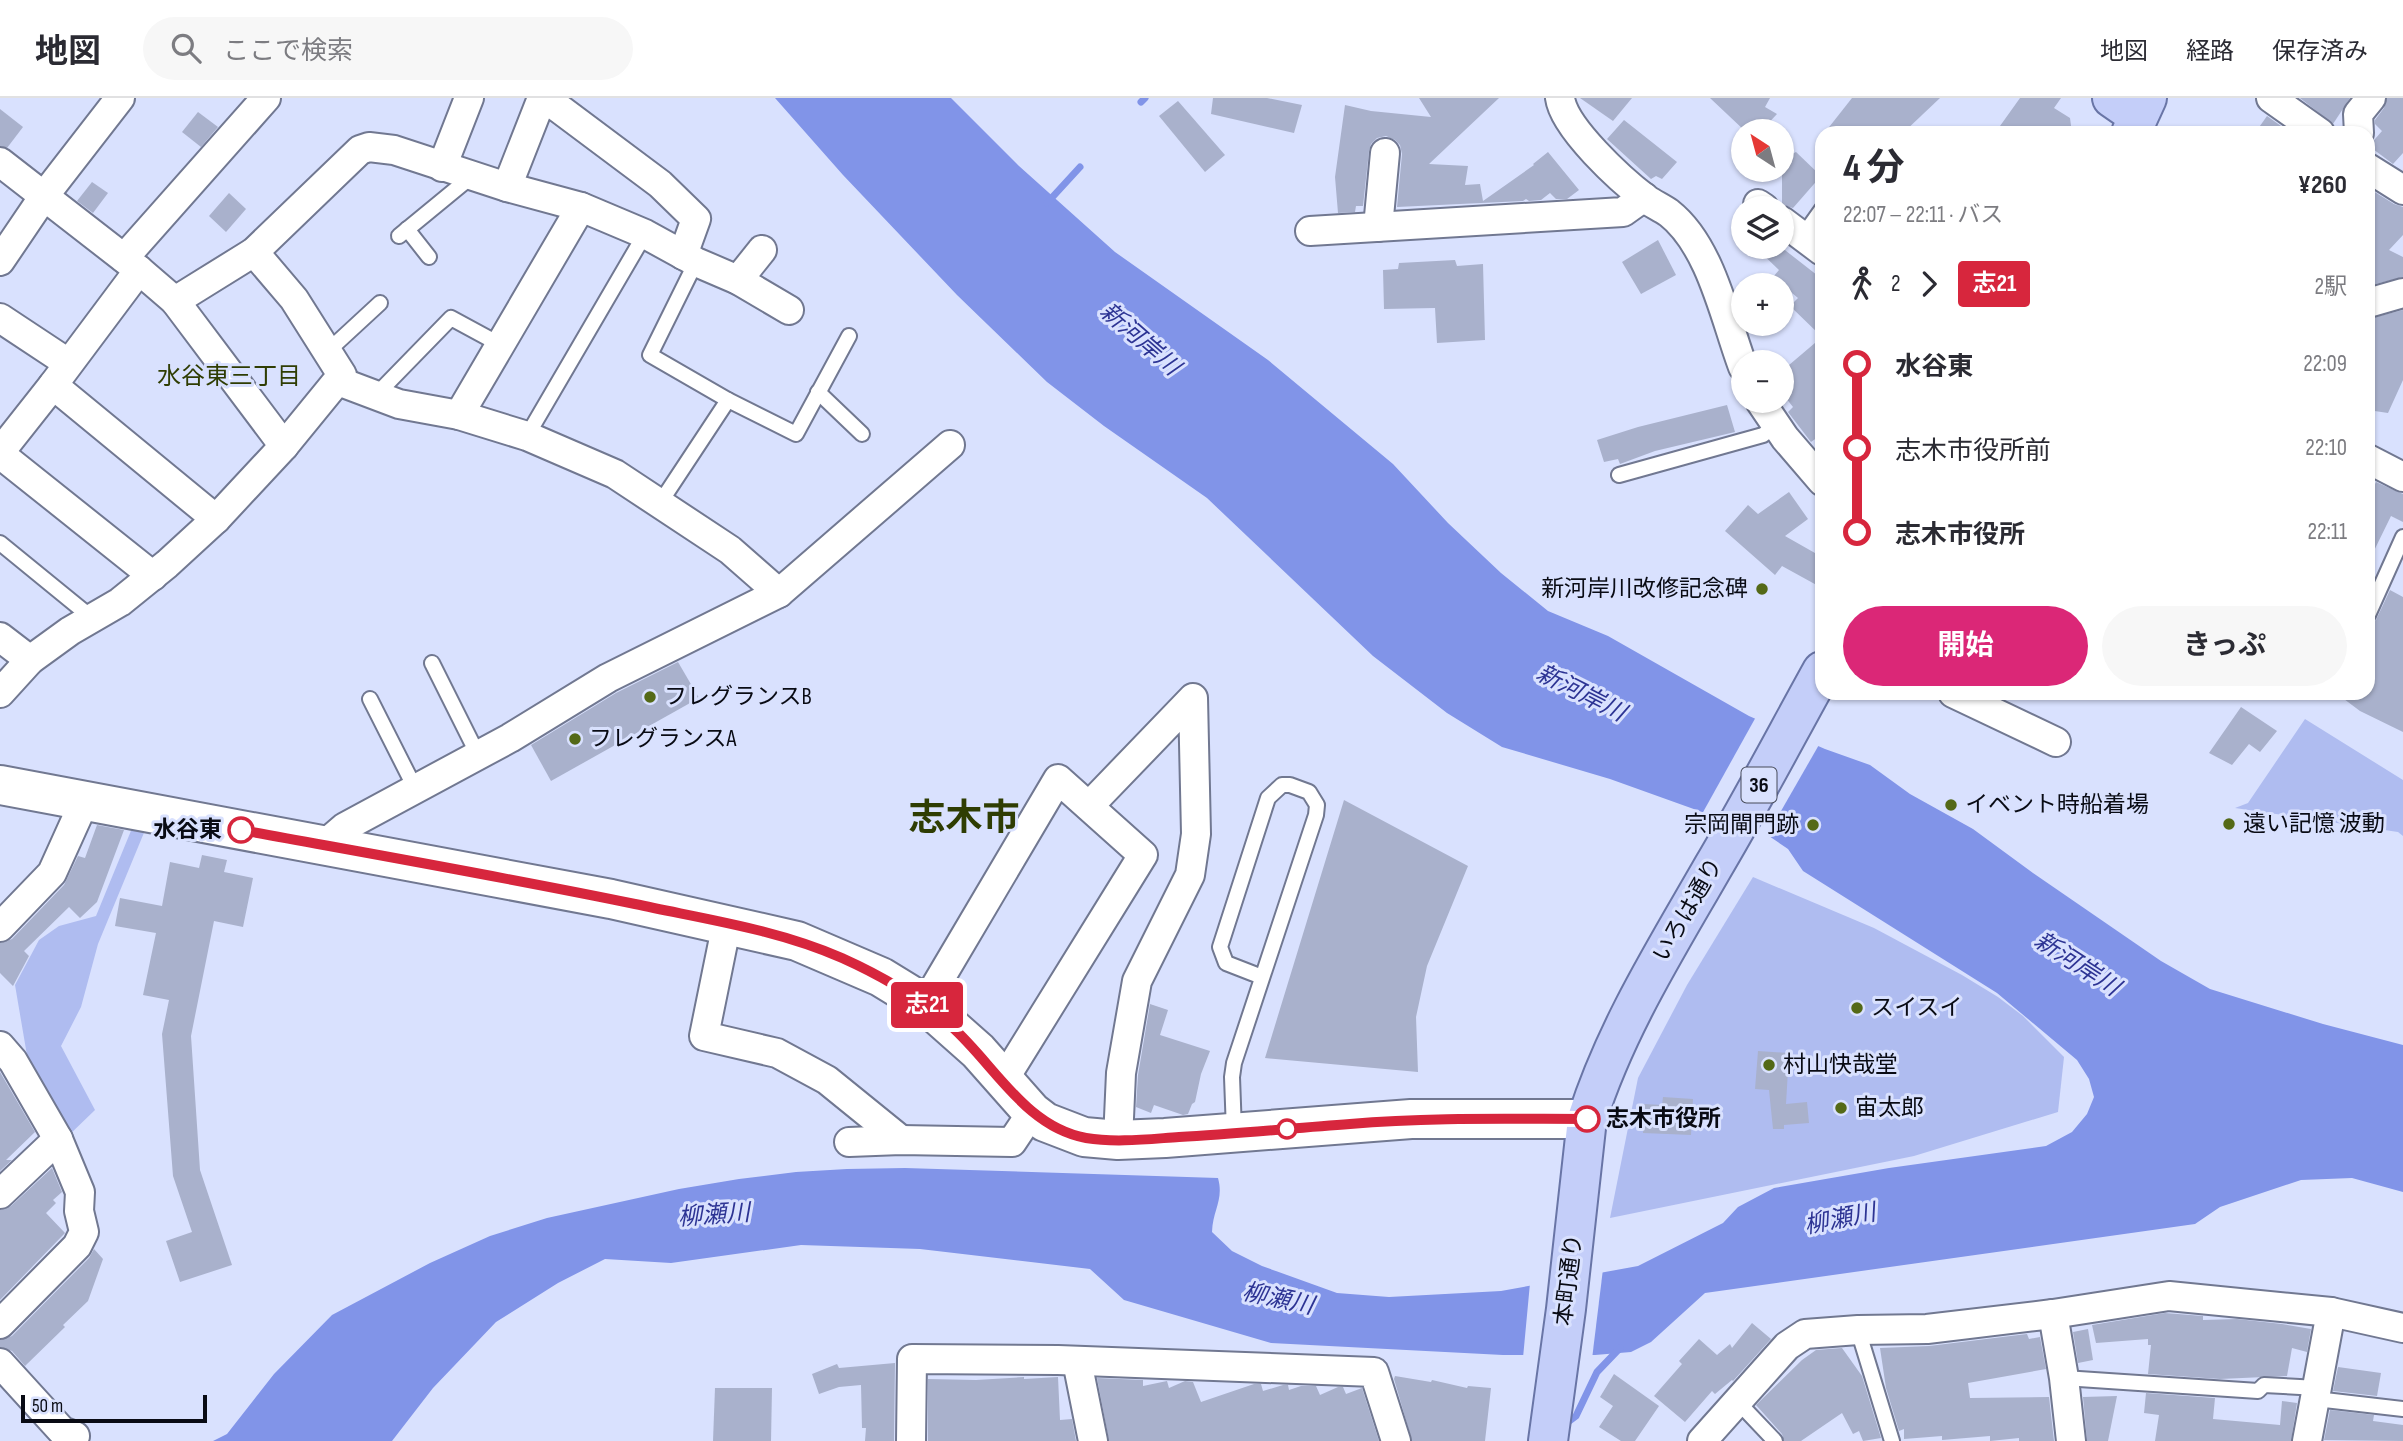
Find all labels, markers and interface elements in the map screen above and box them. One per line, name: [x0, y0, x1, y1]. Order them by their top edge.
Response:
search box: [143, 17, 633, 80]
icon: search: [167, 29, 205, 67]
text: 地図: [35, 32, 101, 72]
text: ここで検索: [223, 36, 353, 67]
text: 地図: [2100, 37, 2148, 66]
text: 経路: [2186, 37, 2234, 66]
text: 保存済み: [2272, 37, 2368, 66]
north arrow: [1731, 119, 1794, 182]
map controls: [1731, 119, 1794, 413]
text: 4 分: [1843, 146, 1905, 191]
text: ¥260: [2298, 170, 2347, 201]
button: layers: [1731, 196, 1794, 259]
text: 22:07 – 22:11 · バス: [1843, 201, 2003, 229]
icon: walk: [1843, 265, 1881, 303]
icon: forward: [1910, 265, 1948, 303]
text: 志21: [1972, 269, 2016, 298]
text: 2: [1891, 270, 1900, 298]
button: +: [1731, 273, 1794, 336]
text: 2駅: [2315, 273, 2347, 301]
water label: 新河岸川: [1094, 297, 1188, 383]
button: −: [1731, 350, 1794, 413]
text: 22:09: [2303, 350, 2347, 378]
text: 水谷東: [1895, 352, 1973, 383]
district label: 水谷東三丁目: [157, 362, 301, 391]
text: 22:10: [2305, 434, 2347, 462]
text: 志木市役所前: [1895, 436, 2051, 467]
text: 22:11: [2308, 518, 2347, 546]
text: 志木市役所: [1895, 520, 2025, 551]
place label: 新河岸川改修記念碑: [1541, 575, 1748, 603]
marker: 新河岸川改修記念碑: [1754, 581, 1770, 597]
button: 開始: [1843, 606, 2088, 686]
button: きっぷ: [2102, 606, 2347, 686]
water label: 新河岸川: [1532, 658, 1633, 729]
place label: フレグランスB: [664, 683, 812, 711]
marker: フレグランスB: [642, 689, 658, 705]
place label: フレグランスA: [589, 725, 737, 753]
marker: フレグランスA: [567, 731, 583, 747]
road number: 36: [1742, 768, 1776, 802]
place label: イベント時船着場: [1965, 791, 2149, 819]
district label: 志木市: [909, 797, 1020, 841]
marker: イベント時船着場: [1943, 797, 1959, 813]
place label: 遠い記憶 波動: [2243, 810, 2385, 838]
place label: 宗岡閘門跡: [1684, 811, 1799, 839]
place label: 水谷東: [153, 816, 222, 844]
marker: 遠い記憶 波動: [2221, 816, 2237, 832]
marker: 水谷東: [228, 817, 254, 843]
marker: 宗岡閘門跡: [1805, 817, 1821, 833]
street label: いろは通り: [1647, 853, 1729, 967]
water label: 新河岸川: [2029, 926, 2128, 1004]
line badge: 志21: [887, 982, 967, 1028]
text: 志21: [905, 990, 949, 1019]
place label: スイスイ: [1871, 994, 1962, 1022]
marker: スイスイ: [1849, 1000, 1865, 1016]
place label: 村山快哉堂: [1783, 1051, 1898, 1079]
marker: 村山快哉堂: [1761, 1057, 1777, 1073]
place label: 宙太郎: [1855, 1094, 1924, 1122]
marker: 宙太郎: [1833, 1100, 1849, 1116]
place label: 志木市役所: [1606, 1105, 1721, 1133]
marker: 志木市役所: [1574, 1106, 1600, 1132]
unlabelled marker: [1277, 1119, 1297, 1139]
water label: 柳瀬川: [1802, 1197, 1881, 1240]
water label: 柳瀬川: [677, 1198, 754, 1232]
street label: 本町通り: [1549, 1233, 1589, 1327]
water label: 柳瀬川: [1240, 1277, 1319, 1321]
scale bar: [21, 1392, 206, 1424]
text: 50 m: [32, 1395, 63, 1418]

